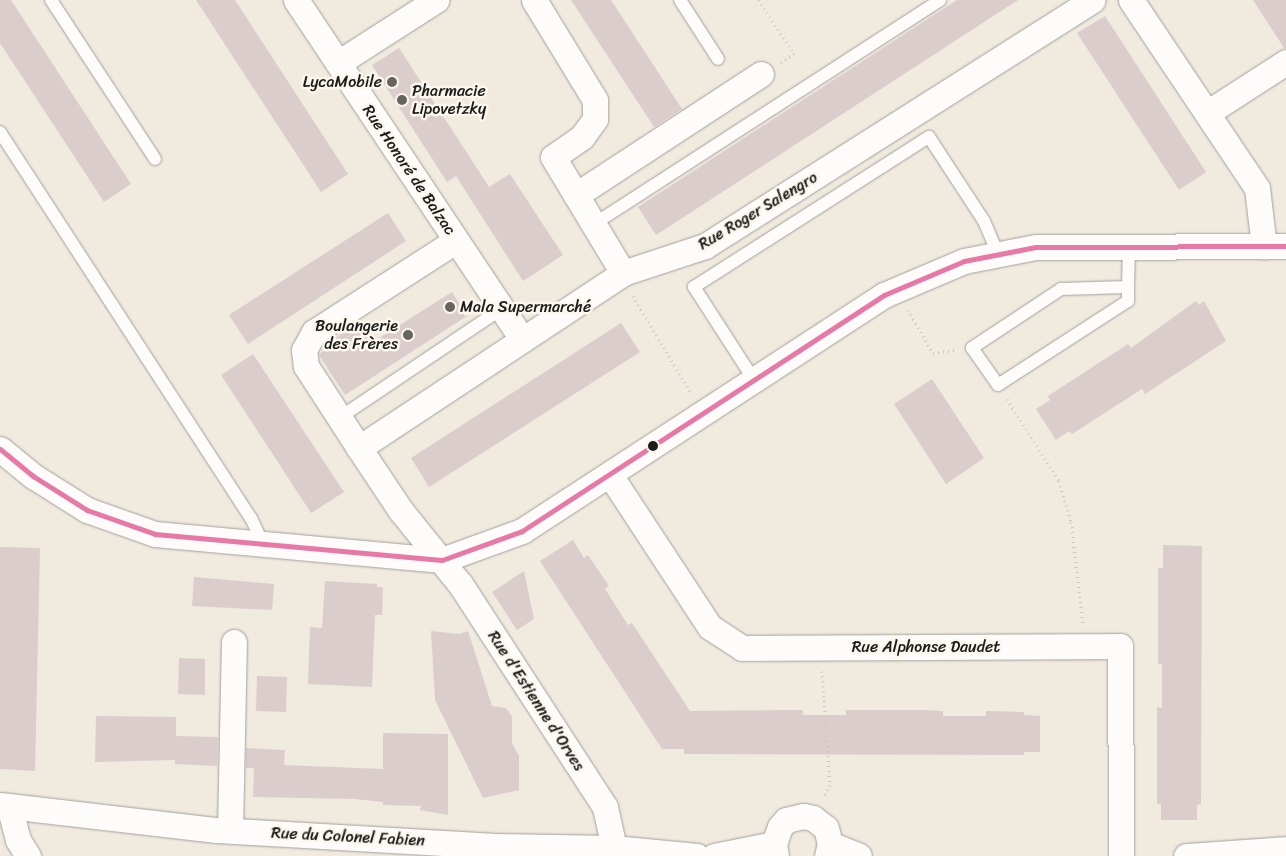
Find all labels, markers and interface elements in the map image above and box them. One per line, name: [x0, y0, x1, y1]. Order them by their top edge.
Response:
place label: LycaMobile: [303, 72, 382, 92]
marker: LycaMobile: [386, 76, 398, 88]
place label: Pharmacie Lipovetzky: [412, 81, 486, 119]
marker: Pharmacie Lipovetzky: [396, 94, 408, 106]
street label: Rue Honoré de Balzac: [358, 101, 460, 239]
street label: Rue Roger Salengro: [694, 167, 822, 255]
place label: Mala Supermarché: [460, 297, 591, 317]
marker: Mala Supermarché: [444, 301, 456, 313]
place label: Boulangerie des Frères: [315, 316, 398, 354]
marker: Boulangerie des Frères: [402, 329, 414, 341]
unlabelled marker: [648, 441, 658, 451]
street label: Rue d'Estienne d'Orves: [483, 627, 589, 775]
street label: Rue Alphonse Daudet: [852, 637, 1000, 657]
street label: Rue du Colonel Fabien: [271, 823, 425, 851]

